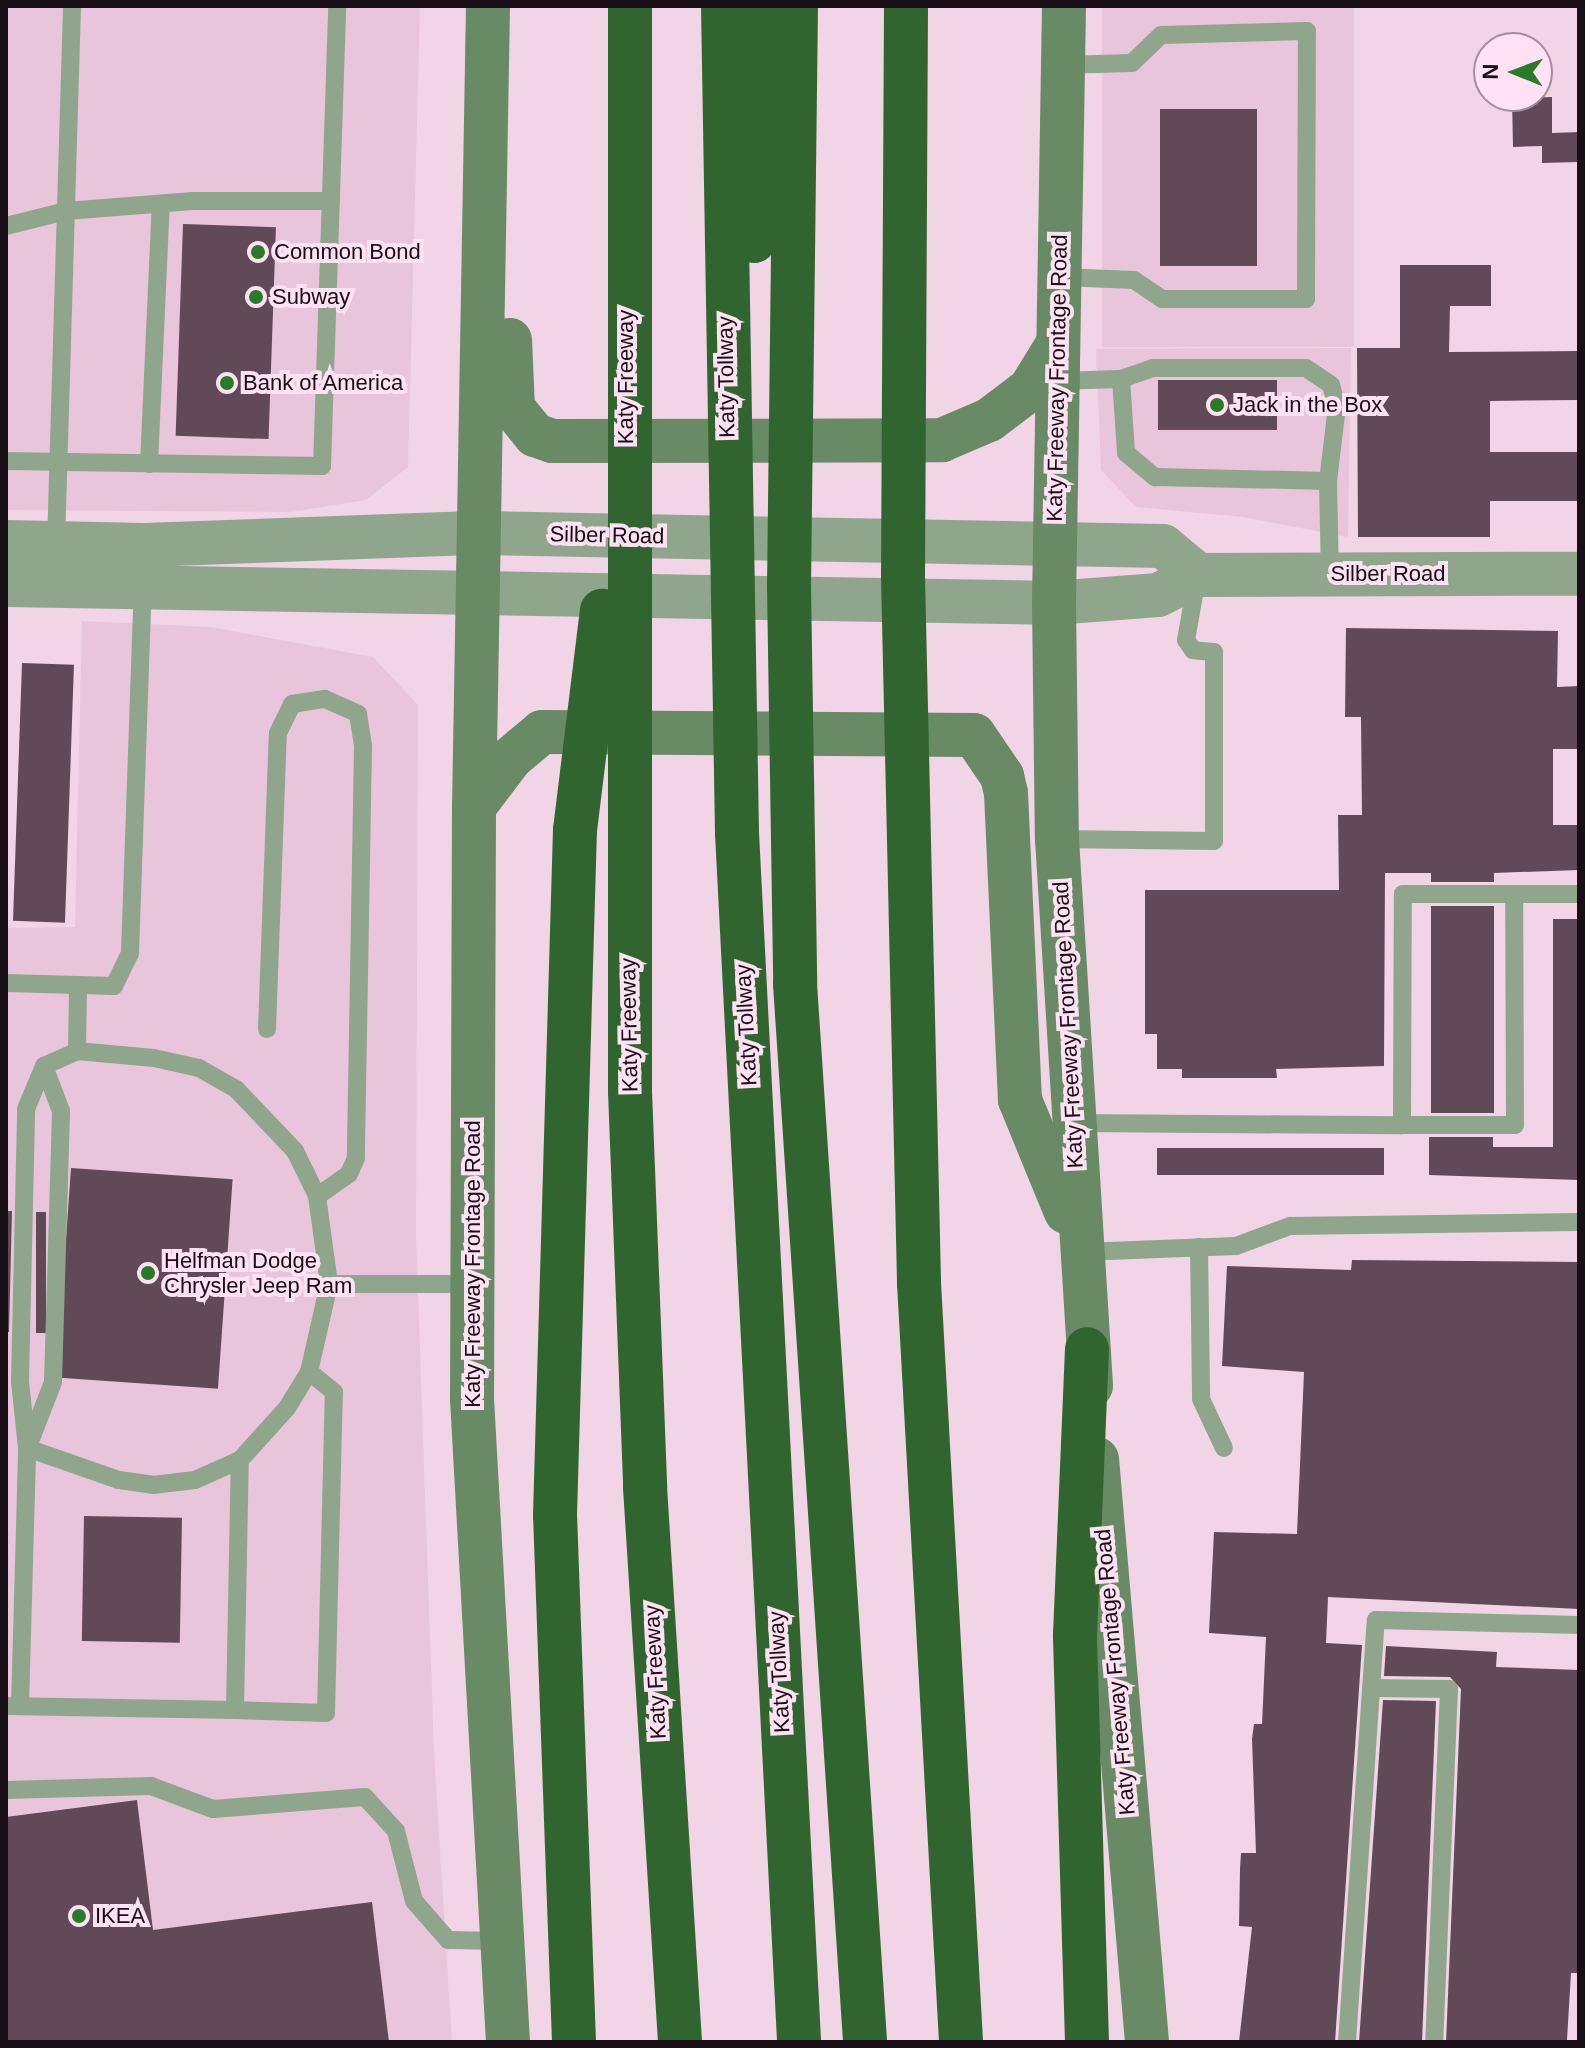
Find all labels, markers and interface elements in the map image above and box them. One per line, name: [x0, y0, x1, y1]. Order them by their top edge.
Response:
north arrow: [1473, 32, 1553, 112]
text: N: [1478, 63, 1503, 80]
street label: Katy Freeway Frontage Road: [1041, 234, 1073, 522]
place label: Common Bond: [274, 239, 421, 265]
marker: Common Bond: [249, 243, 267, 261]
place label: Subway: [272, 284, 350, 310]
marker: Subway: [247, 288, 265, 306]
street label: Katy Freeway: [613, 310, 639, 444]
street label: Katy Tollway: [712, 316, 740, 438]
place label: Bank of America: [243, 370, 404, 396]
marker: Bank of America: [218, 374, 236, 392]
place label: Jack in the Box: [1233, 392, 1382, 418]
marker: Jack in the Box: [1208, 396, 1226, 414]
street label: Silber Road: [549, 521, 665, 549]
street label: Silber Road: [1331, 561, 1445, 587]
street label: Katy Freeway Frontage Road: [1047, 881, 1089, 1169]
street label: Katy Freeway: [615, 958, 643, 1092]
street label: Katy Tollway: [730, 963, 762, 1087]
street label: Katy Freeway Frontage Road: [460, 1120, 486, 1408]
place label: Helfman Dodge Chrysler Jeep Ram: [164, 1247, 352, 1298]
marker: Helfman Dodge Chrysler Jeep Ram: [139, 1264, 157, 1282]
street label: Katy Freeway Frontage Road: [1089, 1528, 1141, 1816]
street label: Katy Freeway: [638, 1604, 672, 1740]
street label: Katy Tollway: [763, 1610, 795, 1734]
place label: IKEA: [95, 1903, 145, 1929]
marker: IKEA: [70, 1907, 88, 1925]

